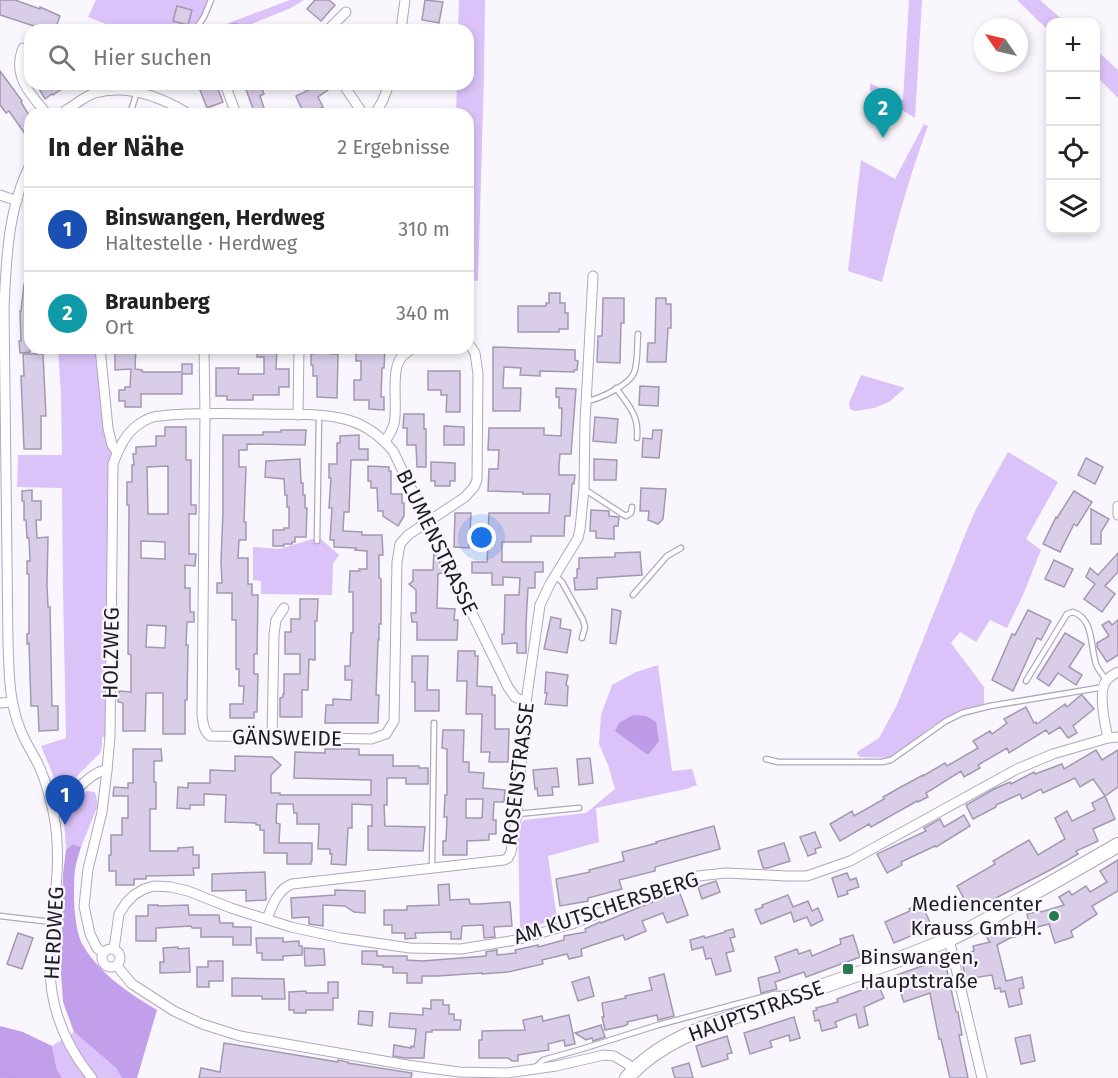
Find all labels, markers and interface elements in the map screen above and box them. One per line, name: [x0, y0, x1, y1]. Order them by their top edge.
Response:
north arrow: [974, 18, 1028, 72]
map controls: [1046, 18, 1100, 234]
button: +: [1046, 18, 1100, 72]
search box: [24, 24, 474, 90]
icon: search: [45, 41, 78, 74]
text: Hier suchen: [93, 44, 212, 71]
button: −: [1046, 72, 1100, 126]
pin: 2: [864, 88, 902, 138]
button: locate: [1046, 126, 1100, 180]
text: In der Nähe: [48, 132, 184, 163]
text: 2 Ergebnisse: [337, 135, 450, 159]
button: layers: [1046, 180, 1100, 234]
text: Binswangen, Herdweg: [105, 204, 325, 231]
text: 1: [63, 217, 72, 241]
text: 310 m: [398, 217, 450, 241]
text: Haltestelle · Herdweg: [105, 231, 297, 255]
text: Braunberg: [105, 288, 210, 315]
text: 2: [62, 301, 73, 325]
text: 340 m: [396, 301, 450, 325]
text: Ort: [105, 315, 134, 339]
street label: BLUMENSTRASSE: [390, 465, 484, 619]
your location: [467, 523, 496, 552]
street label: HOLZWEG: [97, 607, 125, 699]
street label: ROSENSTRASSE: [496, 701, 540, 847]
street label: GÄNSWEIDE: [232, 724, 342, 752]
pin: 1: [46, 776, 84, 825]
street label: AM KUTSCHERSBERG: [510, 866, 702, 950]
street label: HERDWEG: [39, 886, 69, 980]
place label: Mediencenter Krauss GmbH.: [911, 891, 1042, 941]
marker: Mediencenter Krauss GmbH.: [1047, 909, 1061, 923]
place label: Binswangen, Hauptstraße: [860, 944, 979, 994]
marker: Binswangen, Hauptstraße: [841, 962, 855, 976]
street label: HAUPTSTRASSE: [685, 974, 827, 1048]

